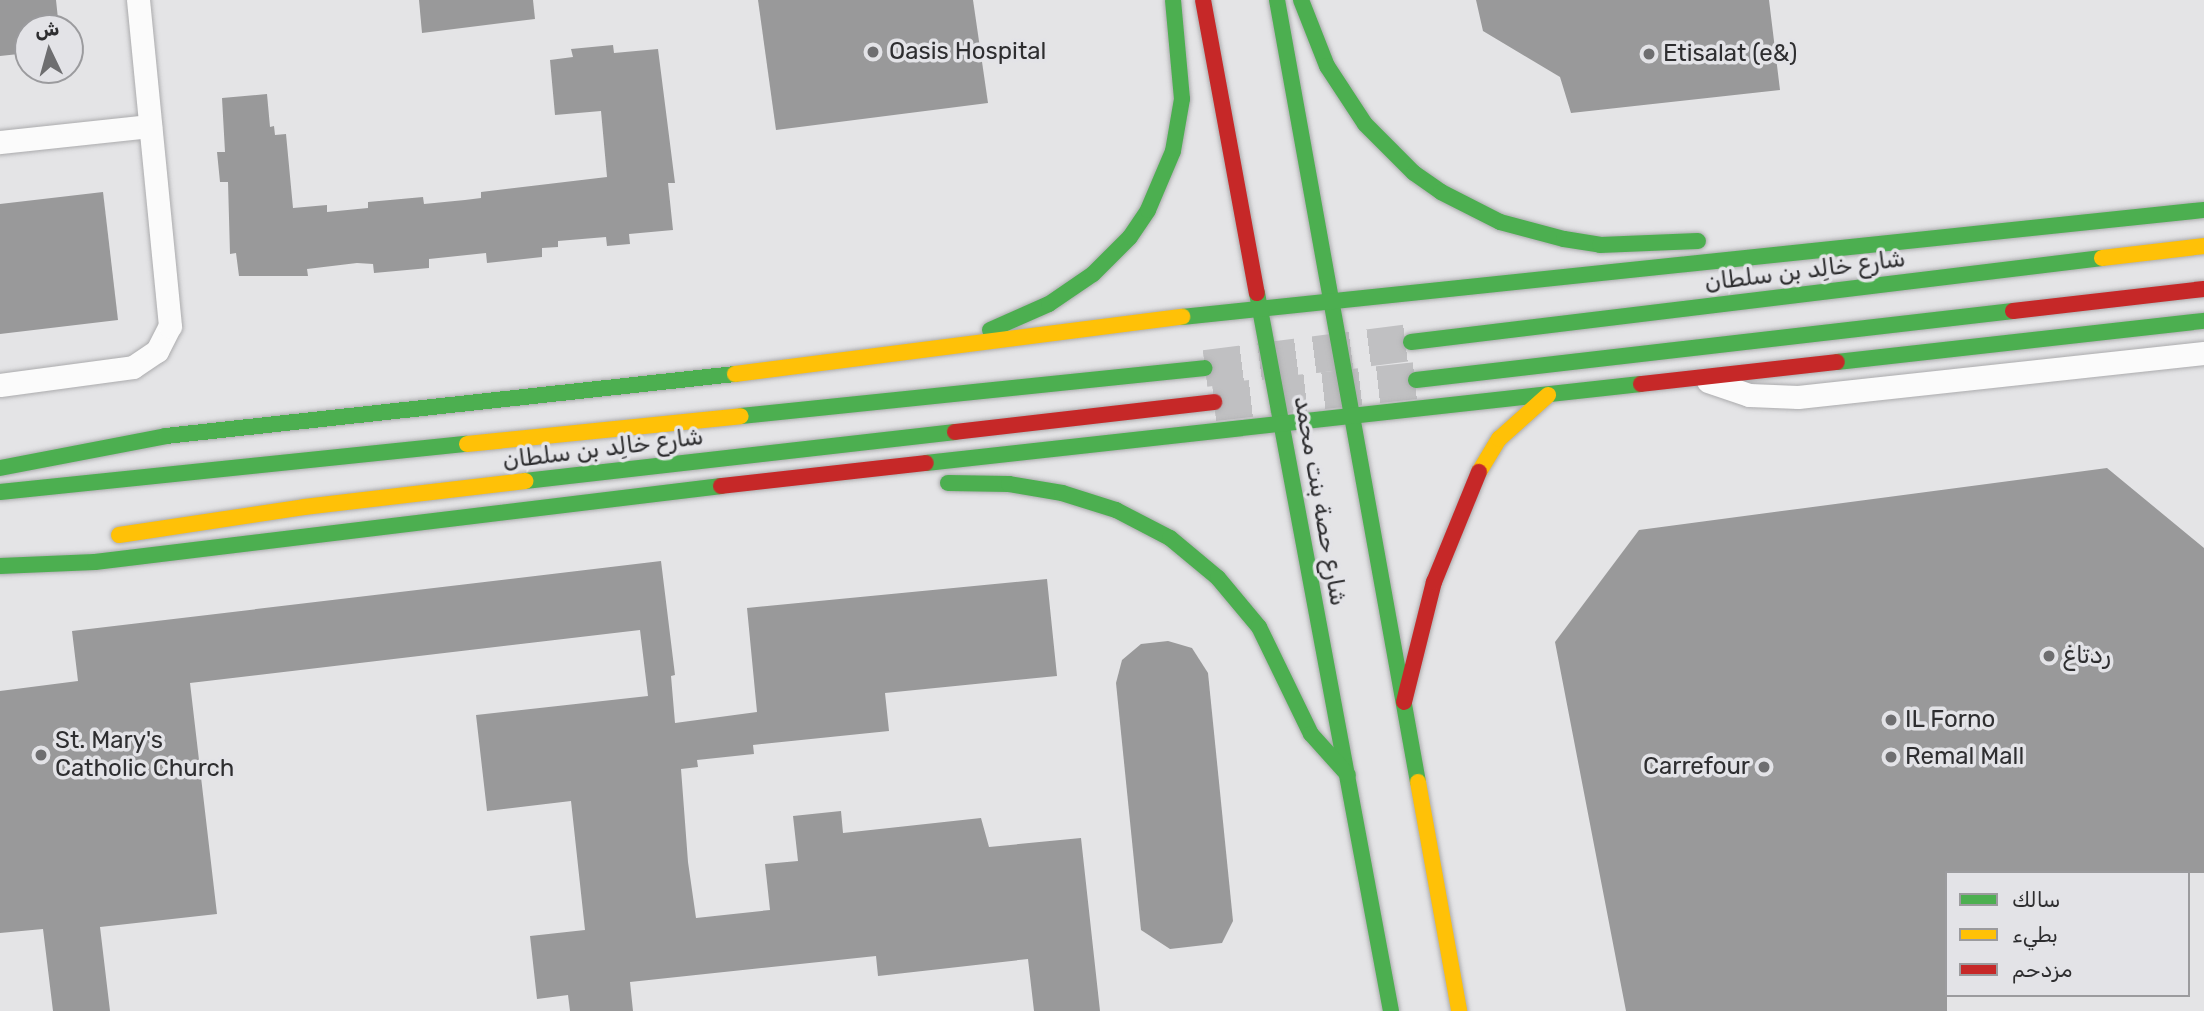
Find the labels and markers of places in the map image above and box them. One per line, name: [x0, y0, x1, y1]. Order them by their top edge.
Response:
place label: Oasis Hospital: [889, 38, 1046, 66]
place label: Etisalat (e&): [1663, 40, 1797, 68]
marker: Oasis Hospital: [863, 42, 883, 62]
marker: Etisalat (e&): [1641, 46, 1657, 62]
place label: ردتاغ: [2063, 642, 2111, 670]
marker: ردتاغ: [2041, 648, 2057, 664]
place label: IL Forno: [1905, 706, 1996, 734]
marker: IL Forno: [1883, 712, 1899, 728]
place label: St. Mary's Catholic Church: [55, 727, 234, 783]
place label: Remal Mall: [1905, 743, 2024, 771]
marker: St. Mary's Catholic Church: [33, 747, 49, 763]
marker: Remal Mall: [1883, 749, 1899, 765]
place label: Carrefour: [1643, 753, 1750, 781]
marker: Carrefour: [1756, 759, 1772, 775]

